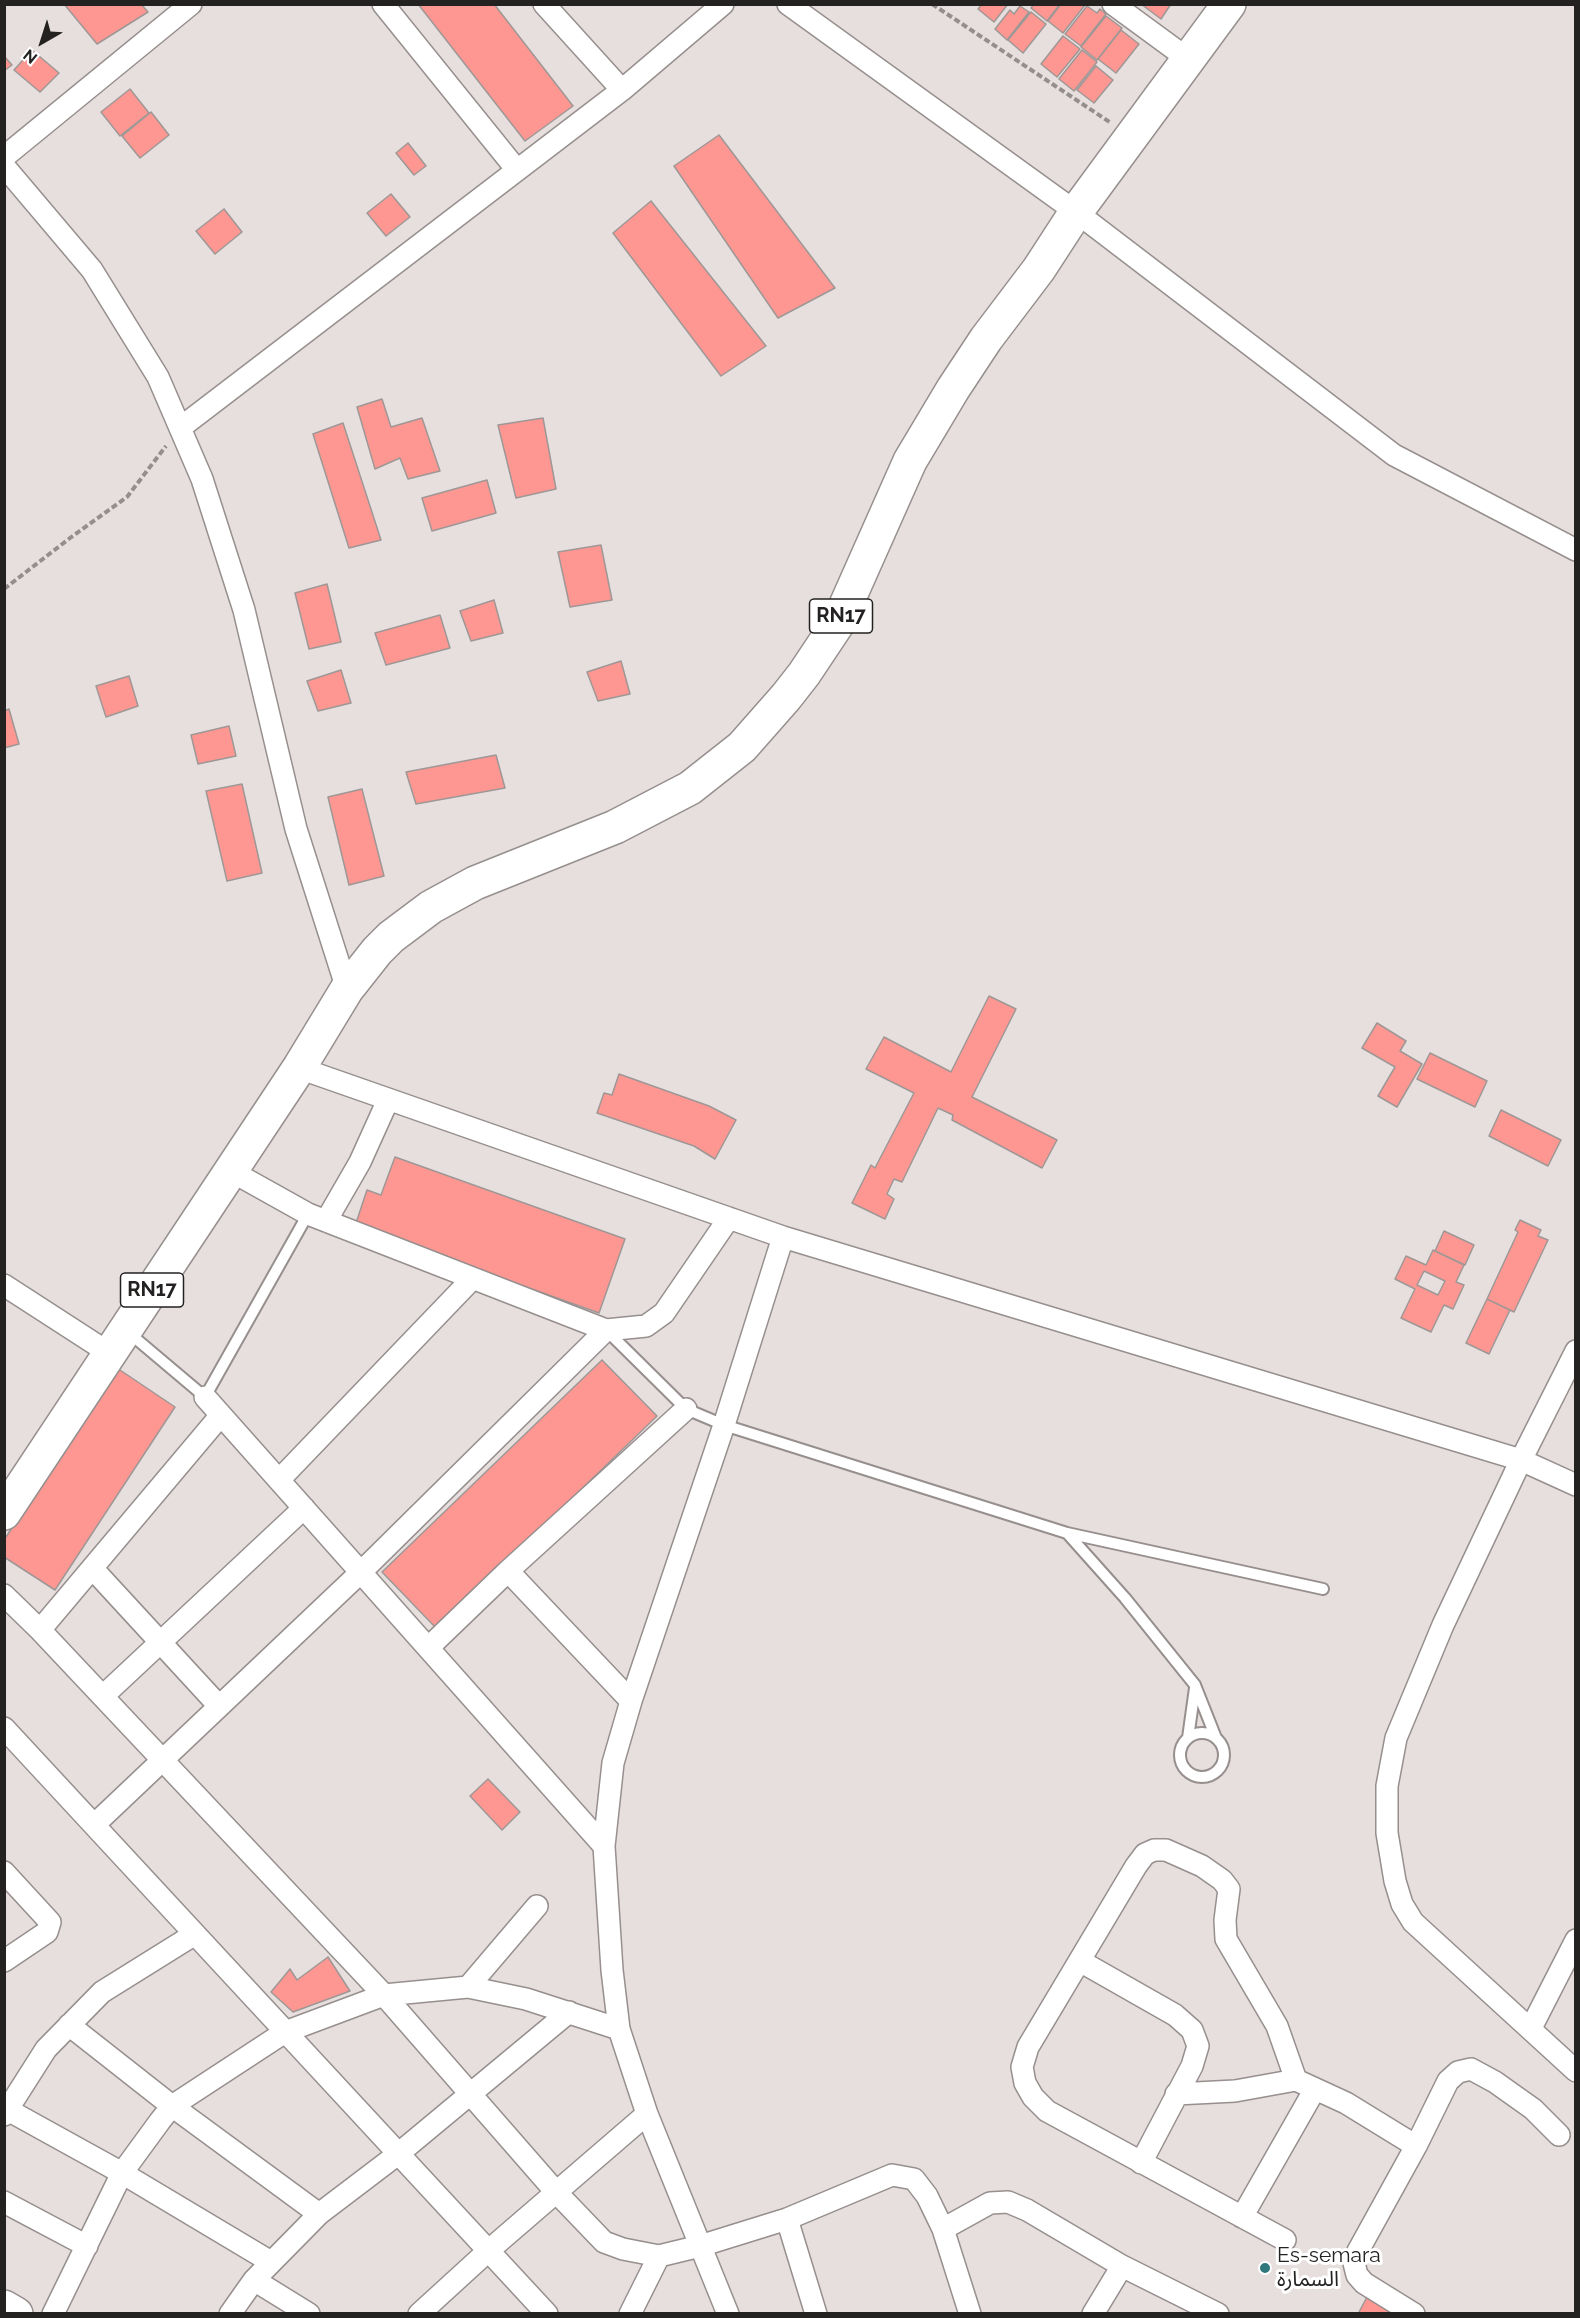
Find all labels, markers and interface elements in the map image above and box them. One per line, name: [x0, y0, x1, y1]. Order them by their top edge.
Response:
north arrow: [12, 12, 72, 72]
text: N: [20, 45, 41, 68]
road number: RN17: [810, 599, 872, 633]
road number: RN17: [120, 1273, 184, 1307]
place label: Es-semara السمارة: [1277, 2243, 1381, 2293]
marker: Es-semara السمارة: [1258, 2261, 1272, 2275]

